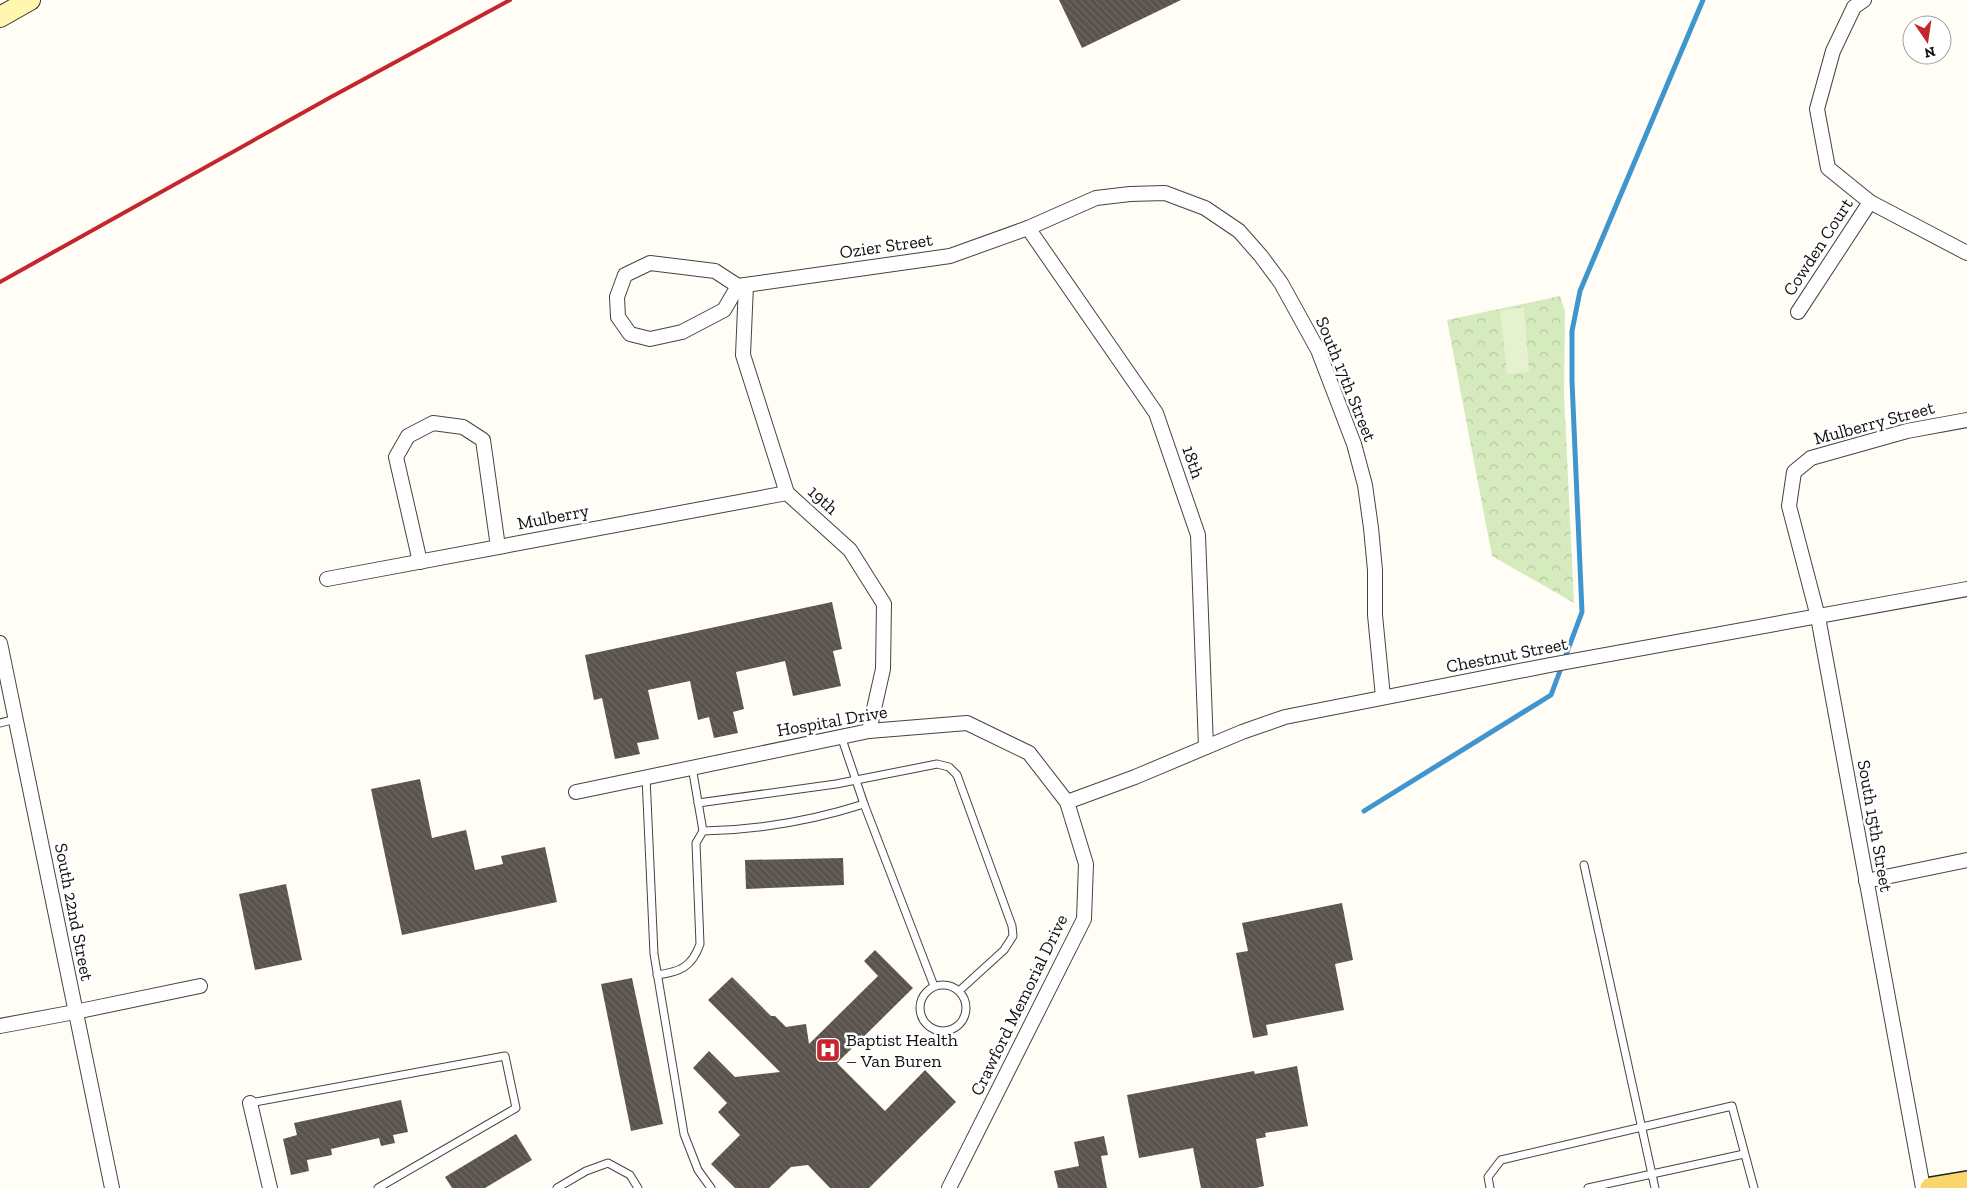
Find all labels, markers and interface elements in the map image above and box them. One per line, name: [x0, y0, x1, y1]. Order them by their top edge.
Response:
north arrow: [1902, 15, 1952, 65]
text: N: [1922, 43, 1937, 62]
street label: Cowden Court: [1778, 194, 1858, 300]
street label: Ozier Street: [838, 229, 934, 263]
street label: South 17th Street: [1311, 313, 1381, 445]
street label: Mulberry Street: [1811, 396, 1937, 450]
street label: 18th: [1177, 443, 1209, 481]
street label: 19th: [803, 481, 843, 519]
street label: Mulberry: [515, 499, 592, 535]
street label: Chestnut Street: [1444, 632, 1570, 678]
street label: Hospital Drive: [775, 700, 889, 742]
street label: South 15th Street: [1853, 758, 1898, 894]
street label: South 22nd Street: [50, 841, 98, 983]
street label: Crawford Memorial Drive: [966, 911, 1072, 1099]
place label: Baptist Health – Van Buren: [846, 1029, 958, 1072]
hospital icon: Baptist Health – Van Buren: [815, 1037, 841, 1063]

